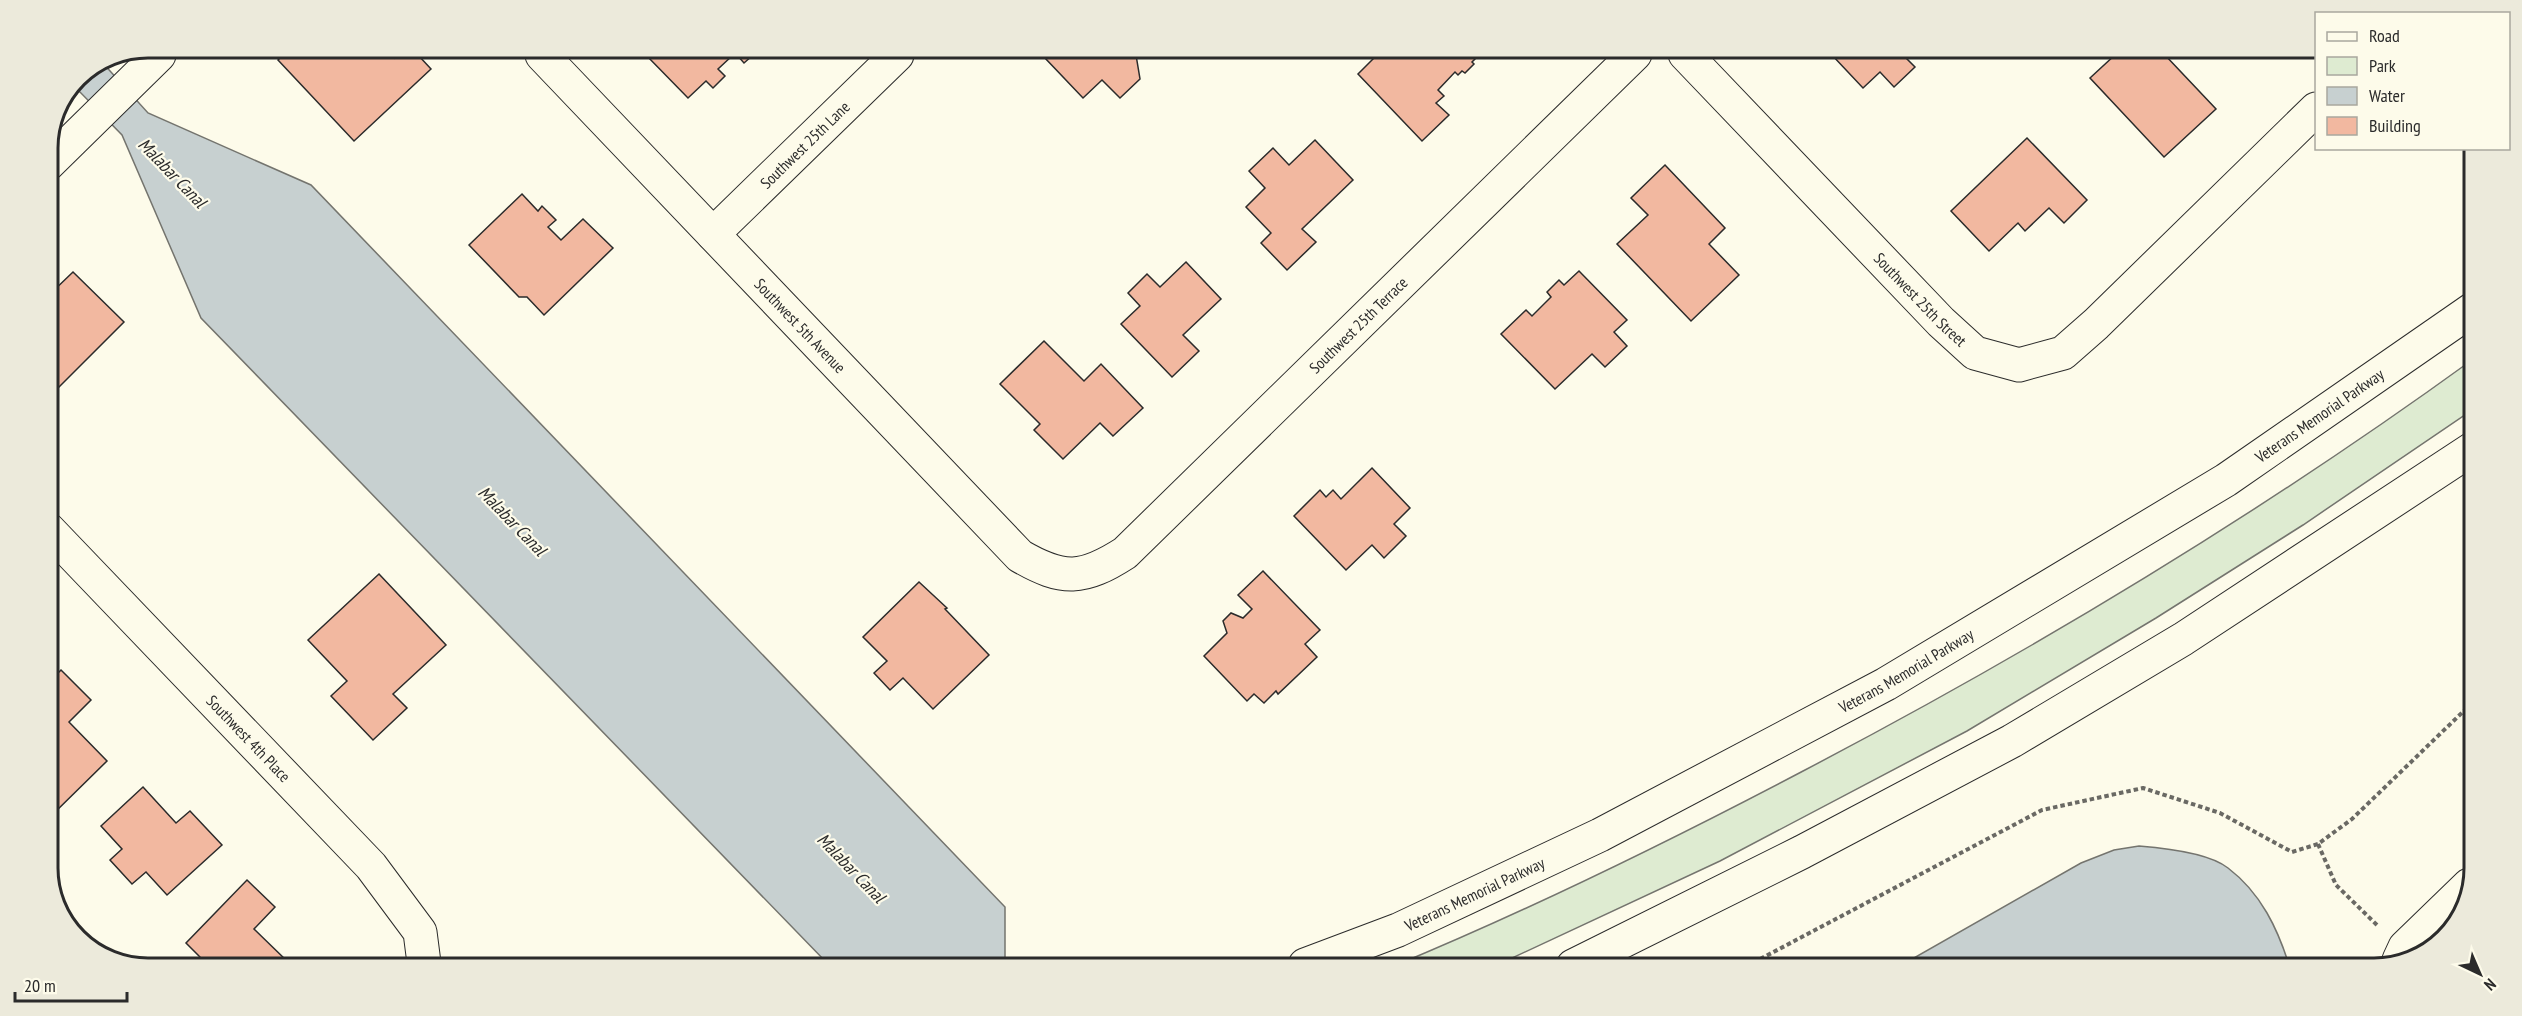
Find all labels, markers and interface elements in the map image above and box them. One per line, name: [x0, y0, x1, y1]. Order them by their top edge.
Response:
legend: [2315, 12, 2510, 150]
text: Road: [2369, 24, 2400, 47]
text: Park: [2369, 54, 2396, 77]
text: Water: [2369, 84, 2405, 107]
street label: Southwest 25th Lane: [756, 97, 854, 193]
text: Building: [2369, 114, 2421, 137]
water label: Malabar Canal: [133, 133, 213, 214]
street label: Southwest 25th Street: [1870, 248, 1971, 351]
street label: Southwest 25th Terrace: [1305, 272, 1411, 377]
street label: Southwest 5th Avenue: [750, 274, 850, 377]
street label: Veterans Memorial Parkway: [2250, 364, 2388, 467]
water label: Malabar Canal: [473, 481, 553, 562]
street label: Veterans Memorial Parkway: [1834, 624, 1977, 718]
street label: Southwest 4th Place: [202, 691, 295, 786]
water label: Malabar Canal: [812, 828, 892, 909]
street label: Veterans Memorial Parkway: [1401, 853, 1548, 936]
north arrow: [2450, 944, 2510, 1004]
scale bar: [15, 965, 128, 1003]
text: 20 m: [24, 974, 56, 997]
text: N: [2480, 975, 2500, 995]

